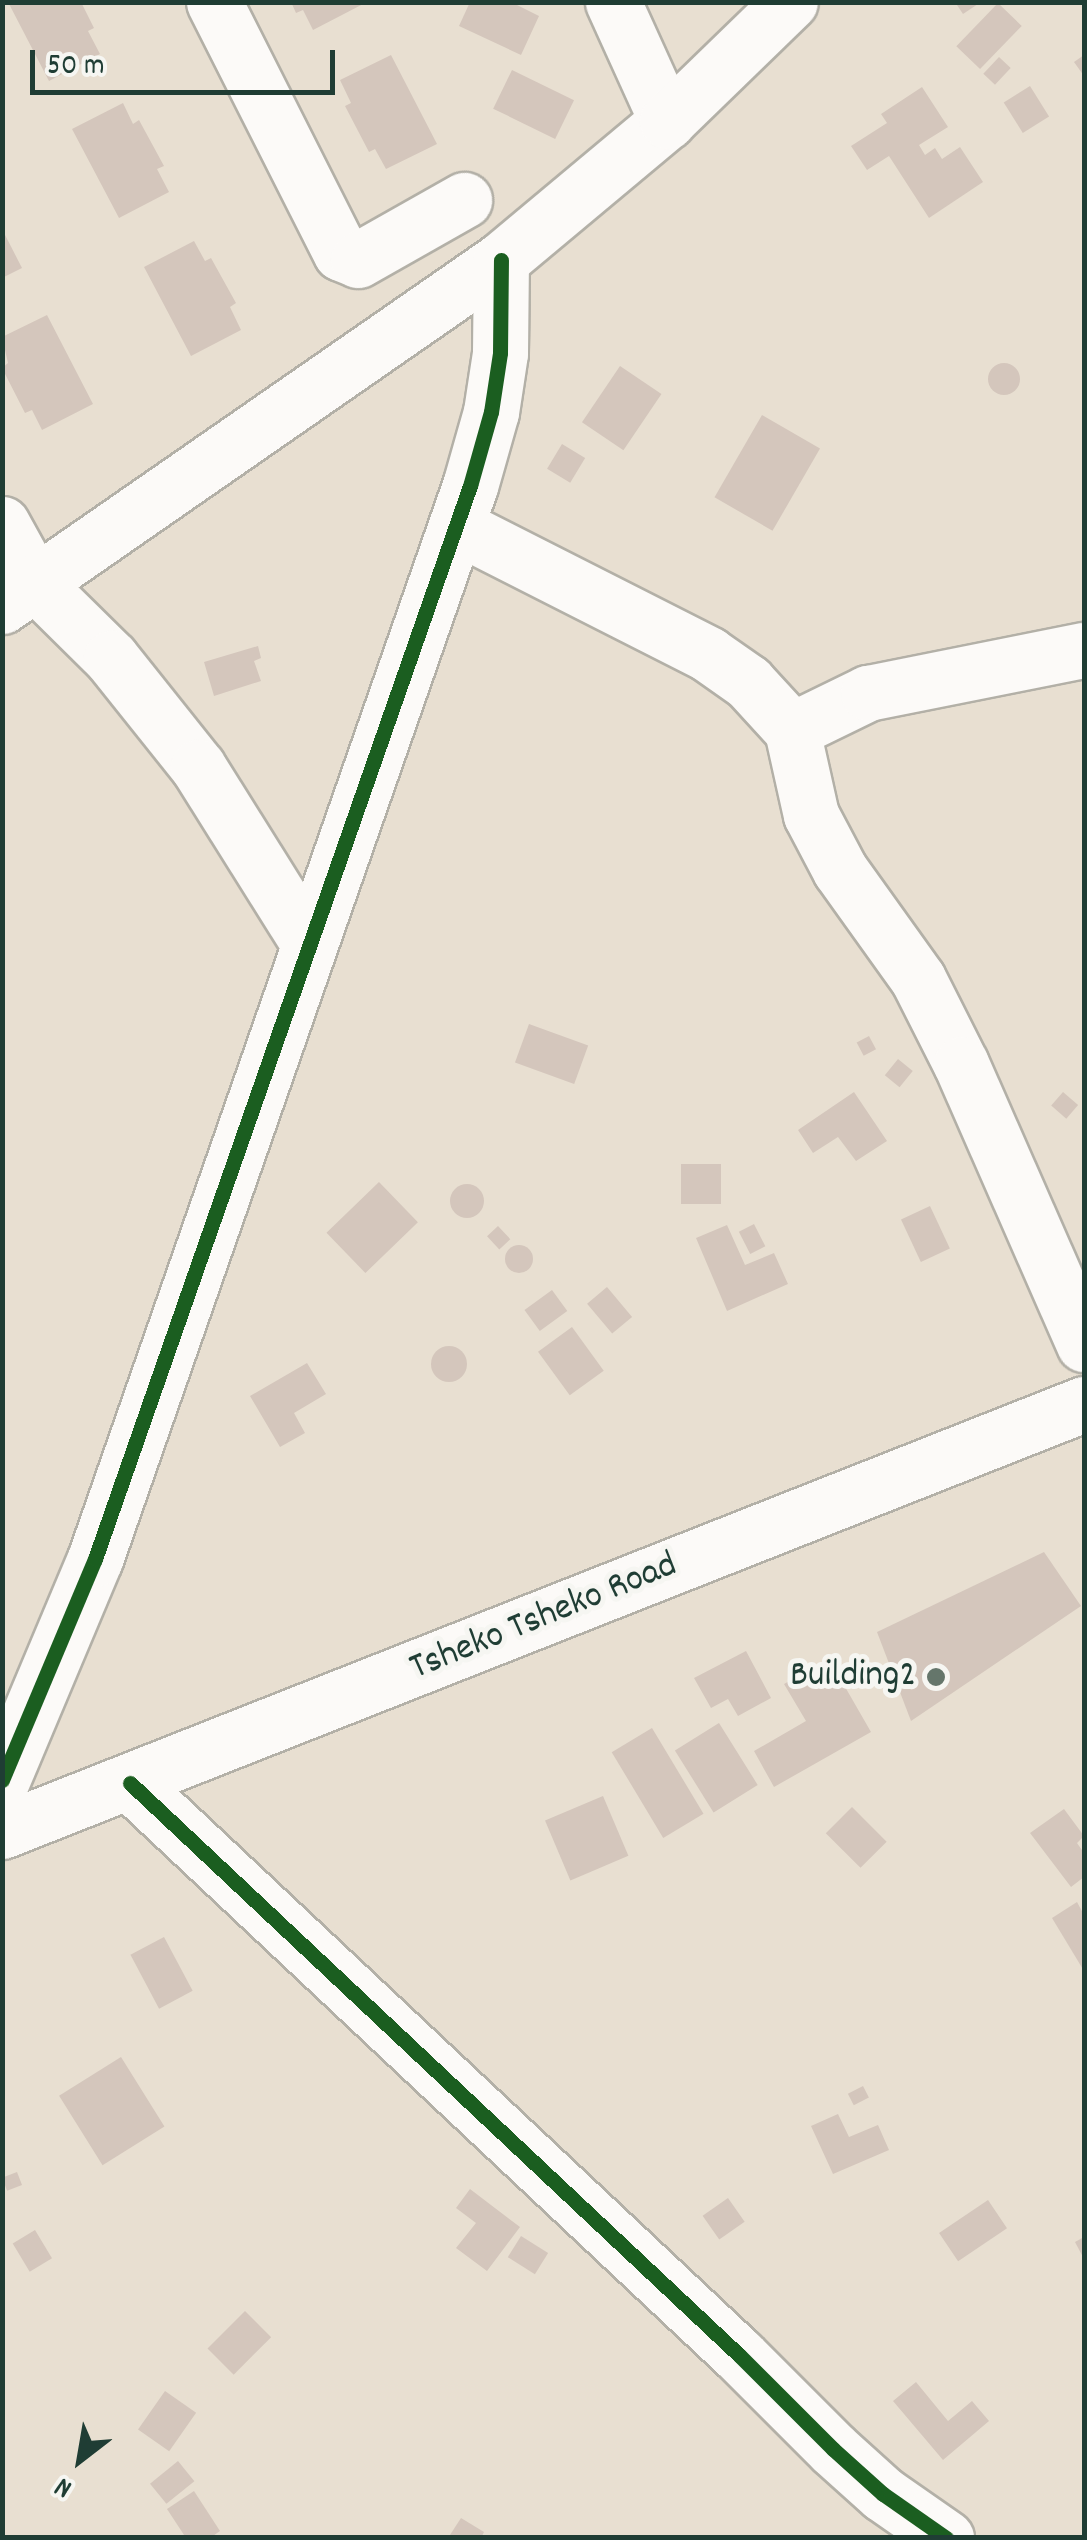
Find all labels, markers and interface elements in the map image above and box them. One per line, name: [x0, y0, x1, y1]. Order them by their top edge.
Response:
scale bar: [35, 30, 340, 92]
text: 50 m: [47, 46, 105, 89]
street label: Tsheko Tsheko Road: [404, 1544, 684, 1692]
place label: Building2: [790, 1654, 916, 1700]
marker: Building2: [925, 1666, 947, 1688]
north arrow: [30, 2410, 130, 2510]
text: N: [48, 2465, 81, 2506]

